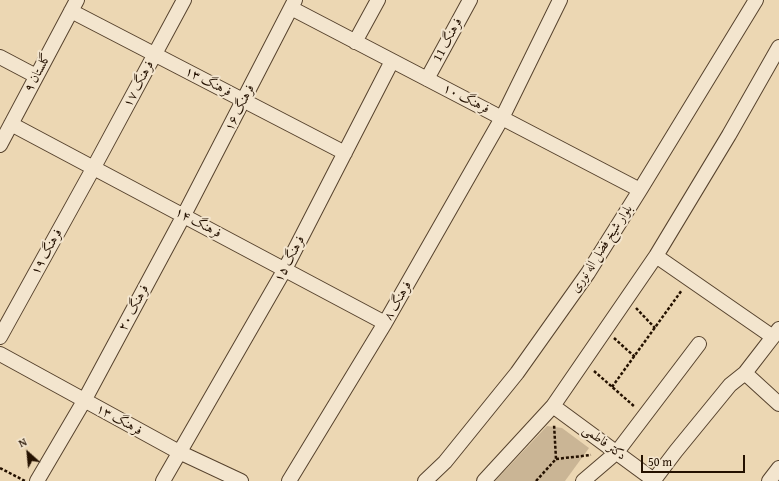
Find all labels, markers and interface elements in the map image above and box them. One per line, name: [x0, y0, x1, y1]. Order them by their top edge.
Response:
street label: فرهنگ 11: [430, 15, 466, 65]
street label: گلستان ۹: [21, 51, 55, 95]
street label: فرهنگ ۱۷: [120, 58, 158, 110]
street label: فرهنگ ۱۳: [182, 64, 234, 100]
street label: فرهنگ ۱۰: [440, 81, 492, 117]
street label: فرهنگ ۱۶: [222, 82, 258, 134]
street label: بلوار شیخ فضل اله نوری: [568, 202, 636, 296]
street label: فرهنگ ۱۴: [172, 204, 224, 242]
street label: فرهنگ ۱۹: [28, 226, 66, 278]
street label: فرهنگ ۱۵: [271, 233, 309, 285]
street label: فرهنگ ۸: [381, 279, 415, 323]
street label: فرهنگ ۲۰: [115, 282, 153, 334]
street label: فرهنگ ۱۳: [93, 401, 145, 439]
street label: دکتر فاطمی: [579, 422, 629, 464]
north arrow: [8, 433, 48, 473]
text: N: [16, 434, 29, 451]
scale bar: [643, 447, 747, 473]
text: 50 m: [648, 453, 672, 470]

